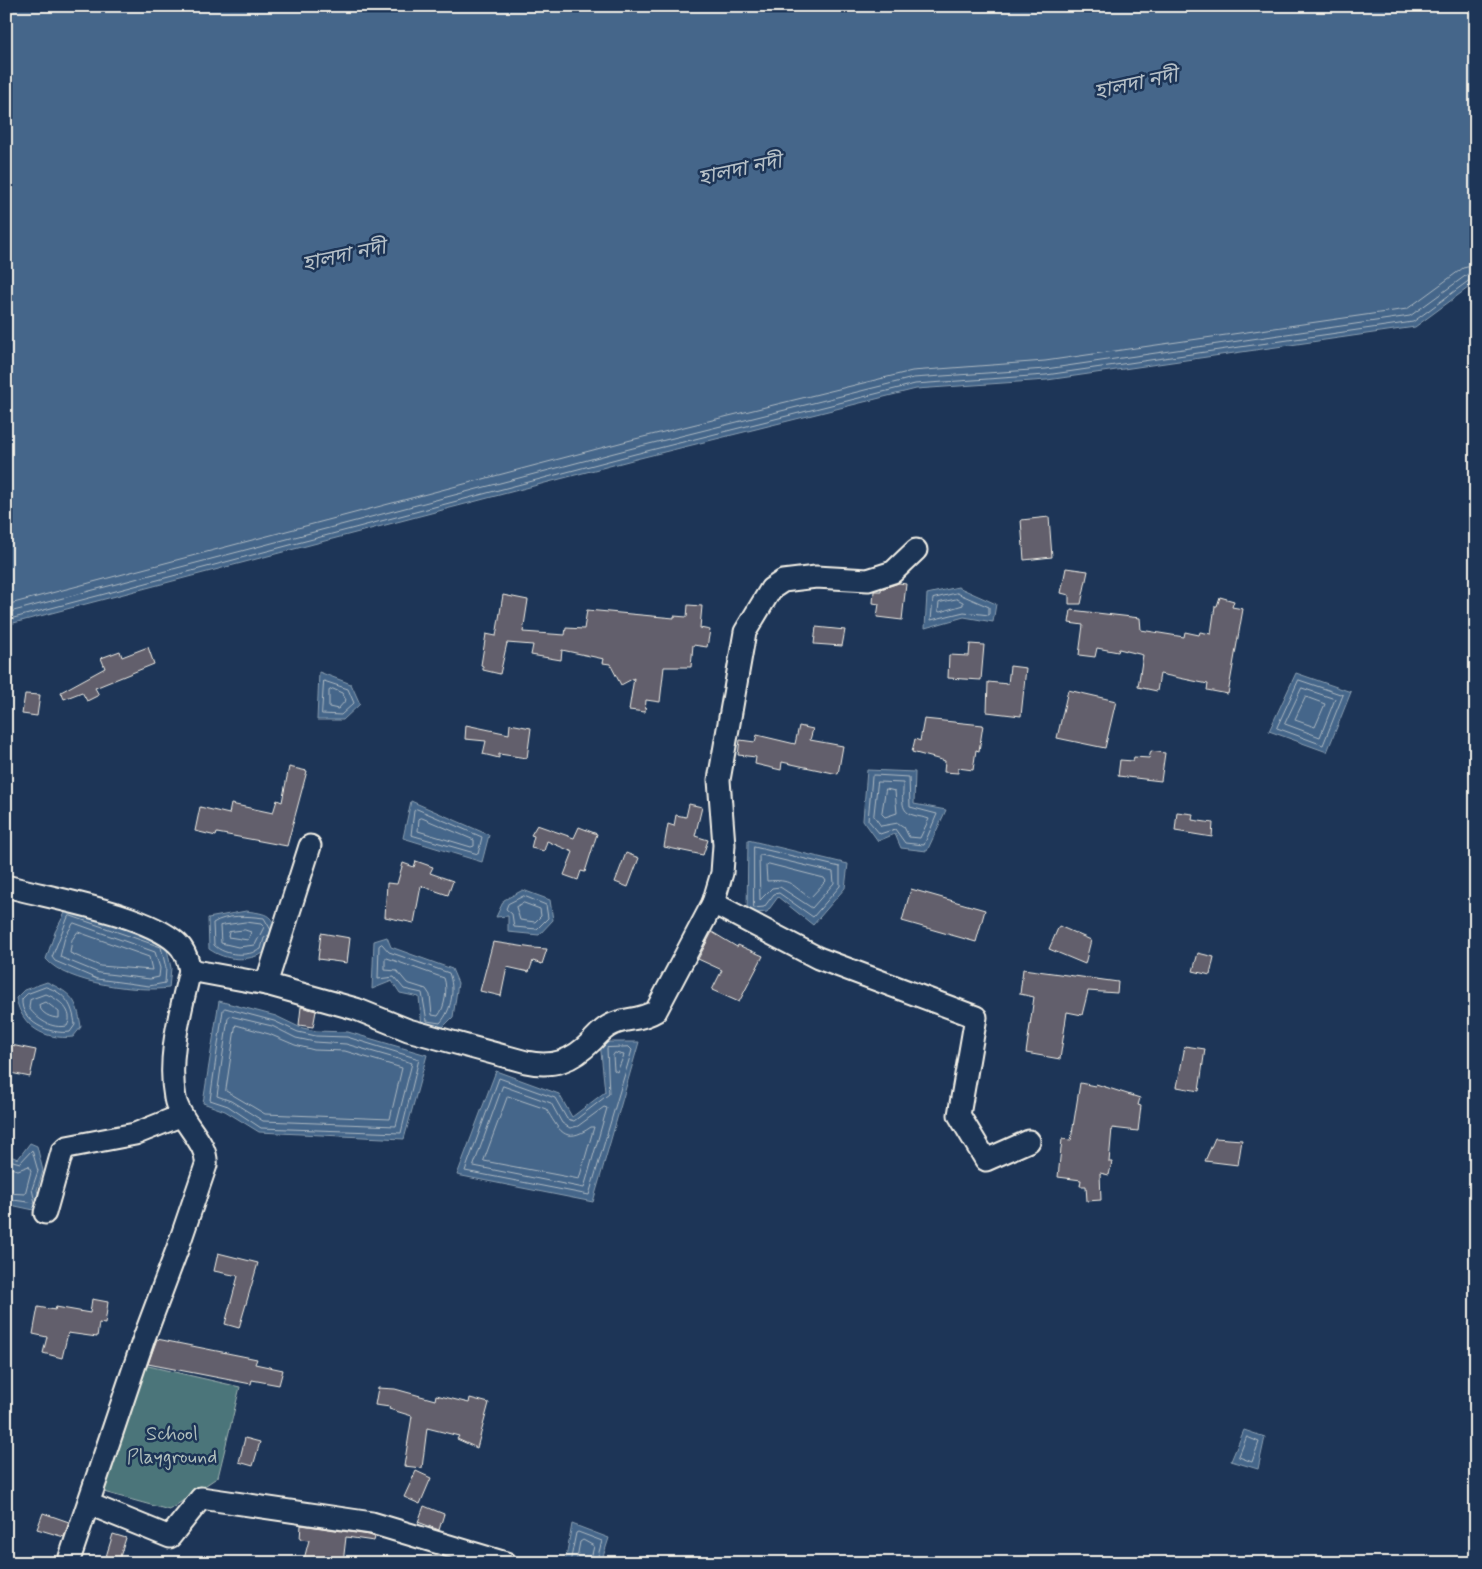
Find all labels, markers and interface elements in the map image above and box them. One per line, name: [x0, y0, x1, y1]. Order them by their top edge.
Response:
water label: হালদা নদী: [1092, 61, 1185, 107]
water label: হালদা নদী: [696, 147, 789, 193]
water label: হালদা নদী: [300, 233, 393, 279]
park label: School Playground: [127, 1421, 217, 1471]

